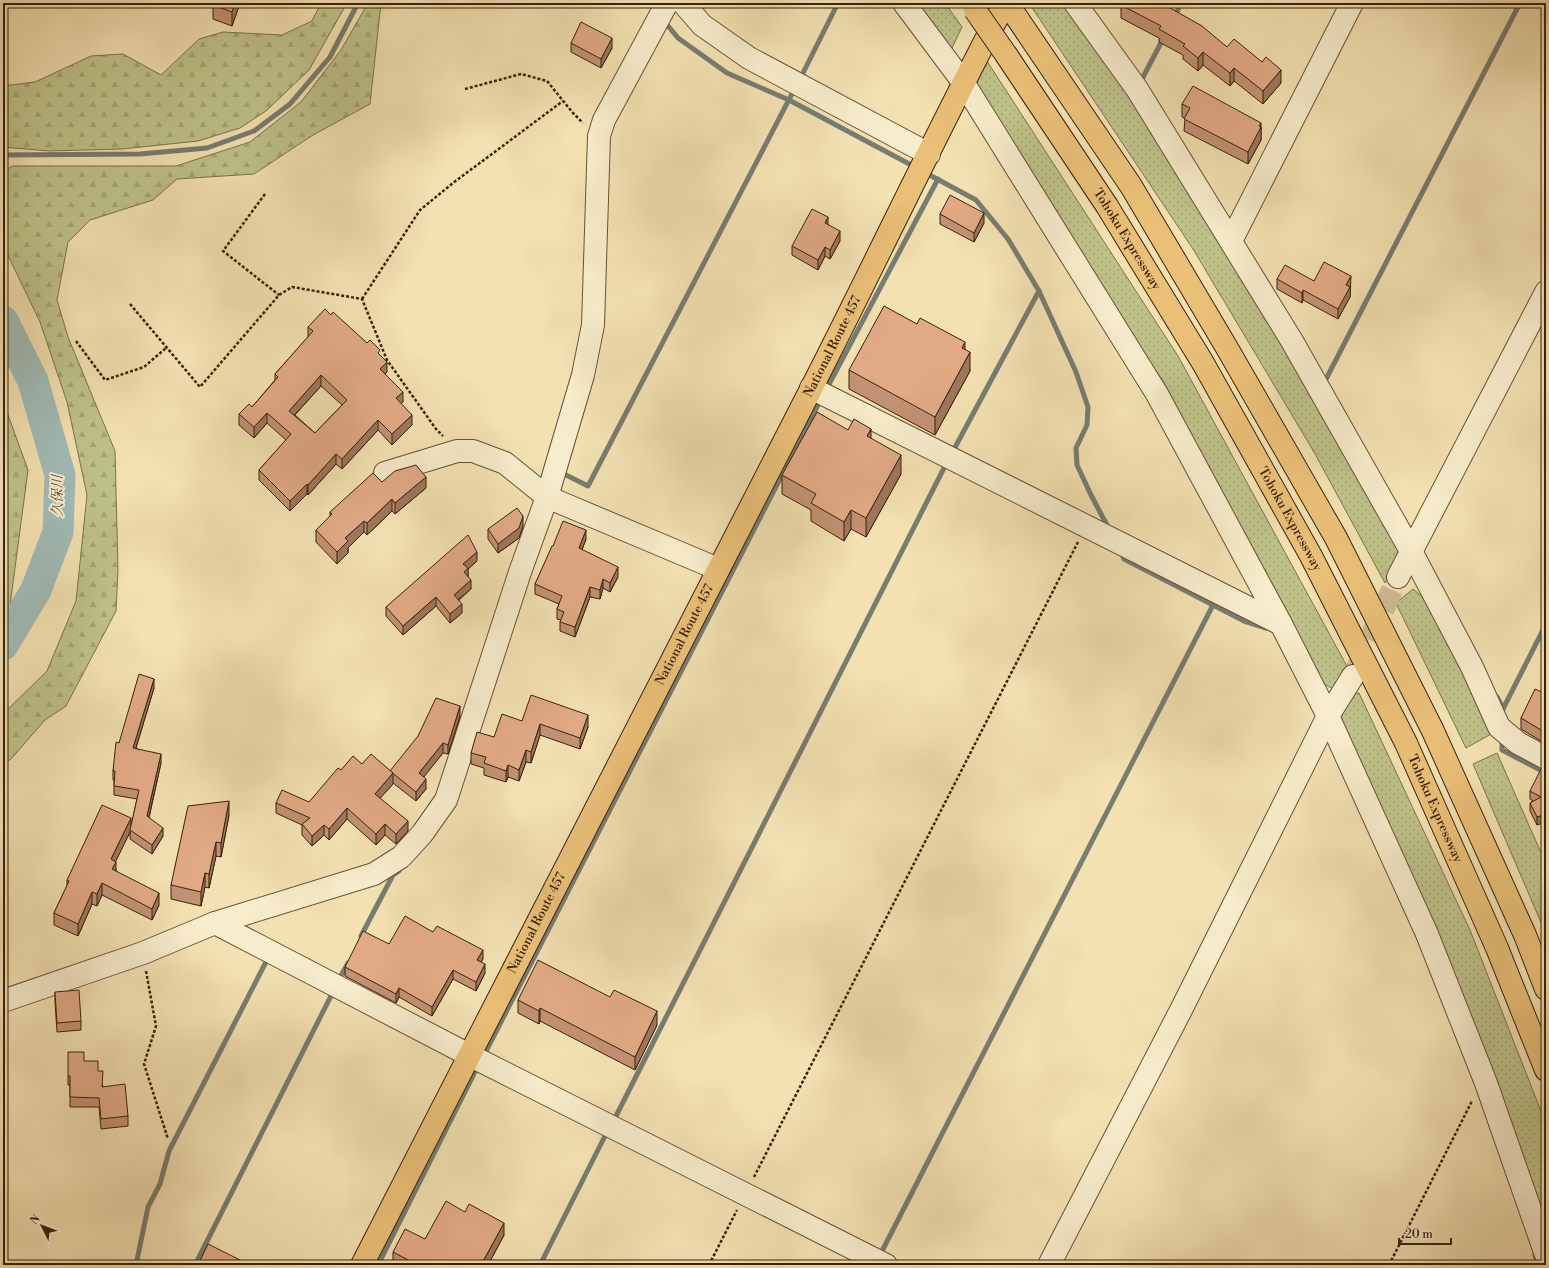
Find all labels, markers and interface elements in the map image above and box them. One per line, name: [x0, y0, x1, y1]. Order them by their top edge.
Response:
street label: Tohoku Expressway: [1090, 185, 1165, 293]
street label: National Route 457: [800, 293, 865, 400]
street label: Tohoku Expressway: [1255, 464, 1326, 574]
water label: 久保川: [49, 473, 67, 517]
street label: National Route 457: [652, 581, 717, 688]
street label: Tohoku Expressway: [1404, 752, 1466, 866]
street label: National Route 457: [504, 869, 569, 976]
north arrow: [22, 1206, 62, 1246]
text: N: [27, 1212, 44, 1228]
scale bar: [1399, 1220, 1451, 1246]
text: 20 m: [1405, 1227, 1433, 1242]

